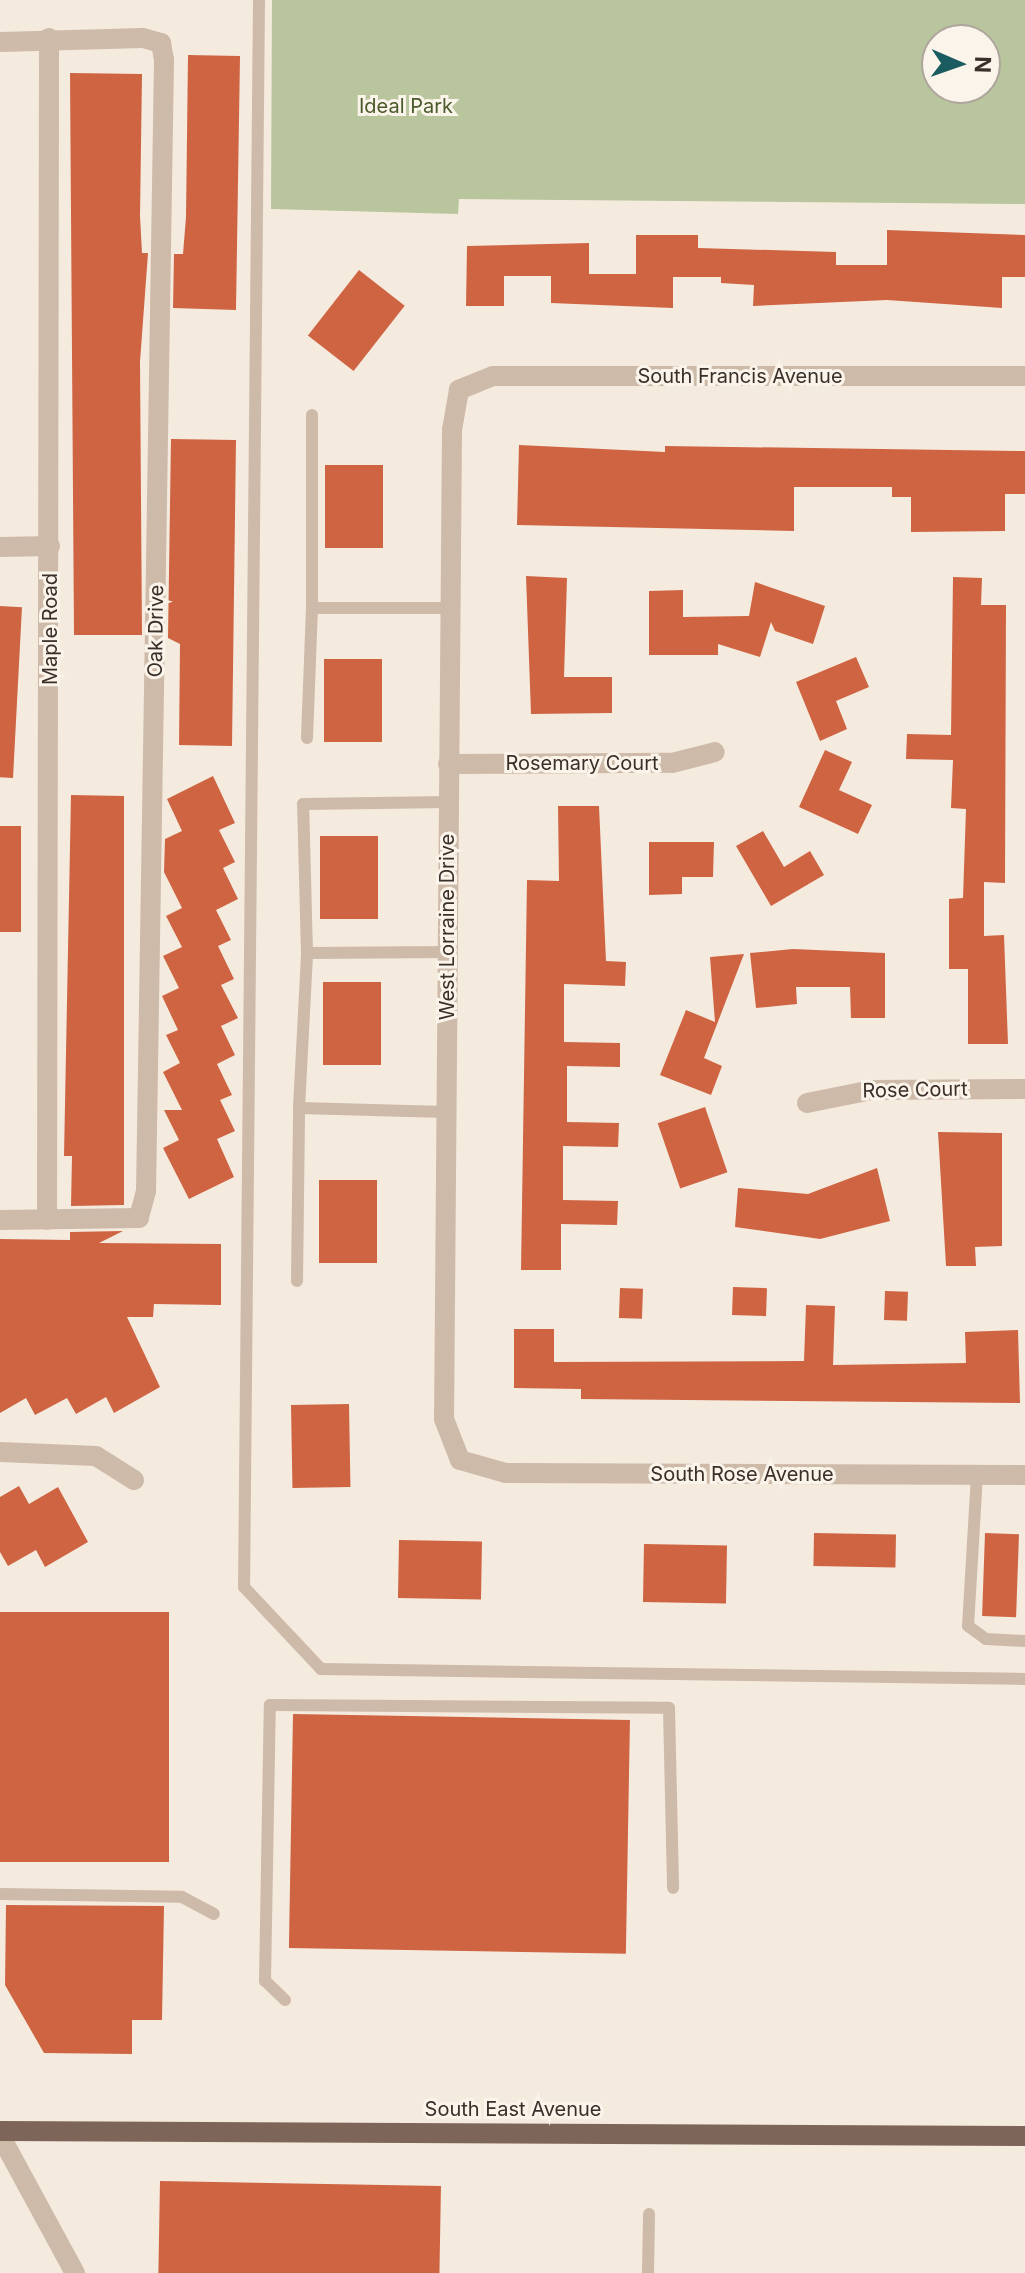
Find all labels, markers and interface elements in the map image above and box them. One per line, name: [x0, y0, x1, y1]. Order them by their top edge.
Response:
north arrow: [921, 24, 1001, 104]
text: N: [970, 56, 996, 74]
park label: Ideal Park: [359, 94, 453, 118]
street label: South Francis Avenue: [637, 364, 843, 388]
street label: Maple Road: [38, 573, 62, 685]
street label: Oak Drive: [143, 584, 169, 678]
street label: Rosemary Court: [505, 751, 659, 775]
street label: West Lorraine Drive: [435, 834, 459, 1020]
street label: Rose Court: [862, 1077, 968, 1103]
street label: South Rose Avenue: [650, 1462, 834, 1486]
street label: South East Avenue: [425, 2097, 601, 2121]

